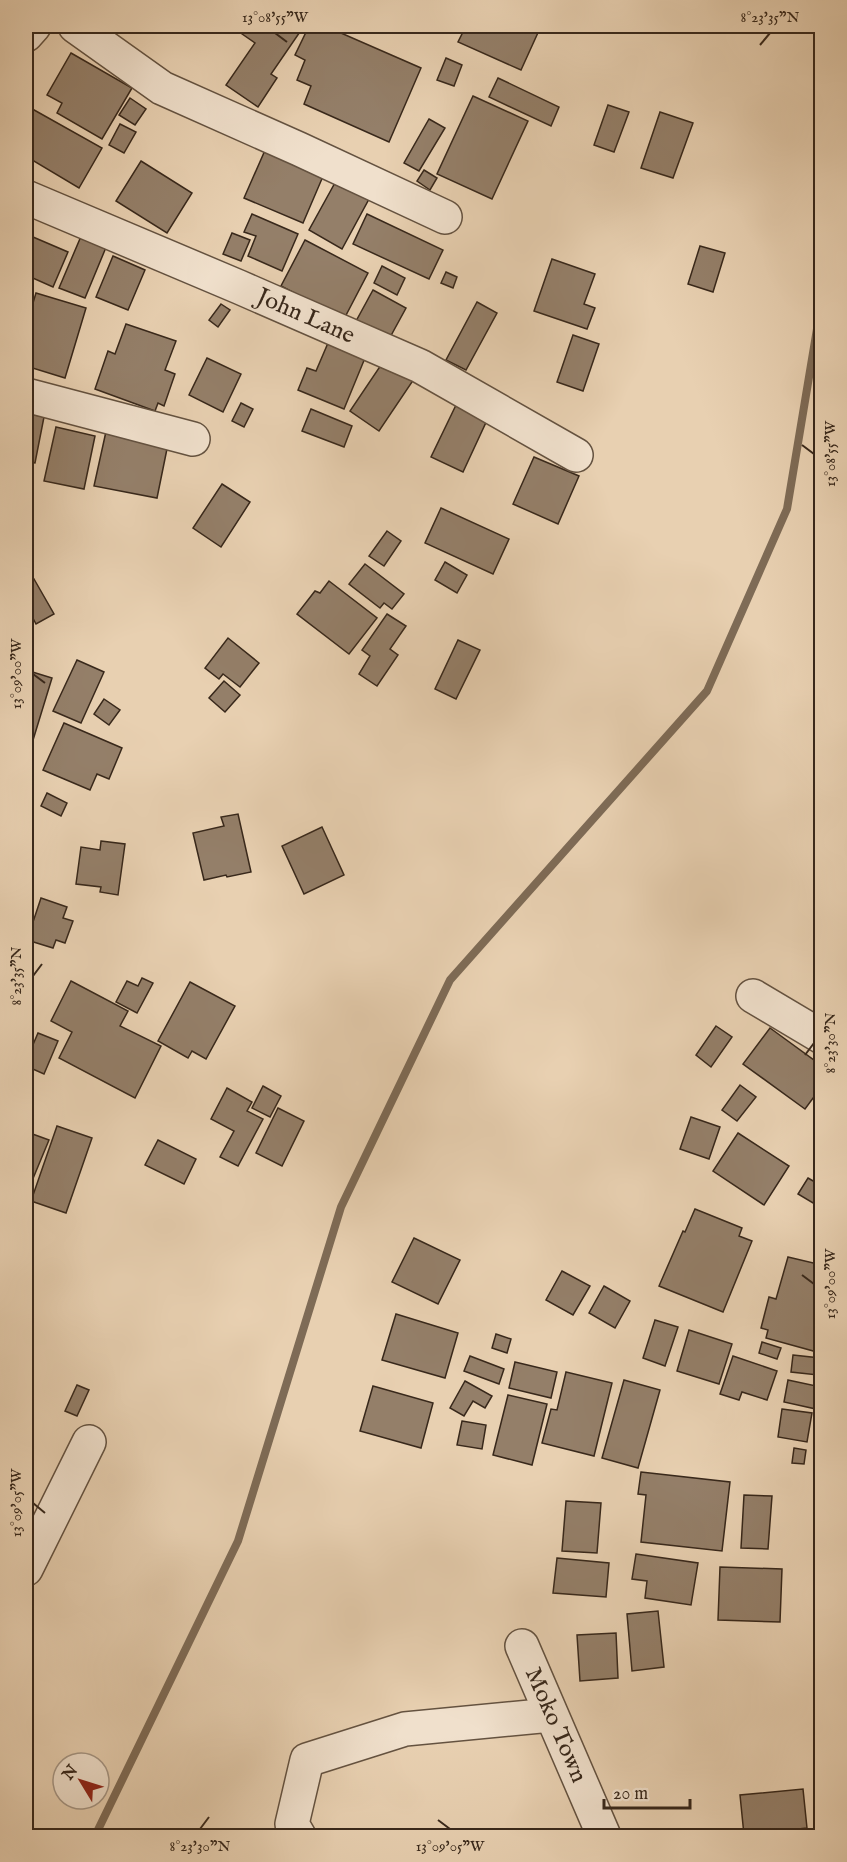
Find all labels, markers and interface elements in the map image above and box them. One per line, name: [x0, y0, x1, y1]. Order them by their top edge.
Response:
text: 13°08'55"W: [242, 8, 309, 27]
text: 8°23'35"N: [741, 8, 799, 27]
street label: John Lane: [249, 280, 360, 351]
text: 13°08'55"W: [821, 420, 840, 487]
text: 13°09'00"W: [7, 638, 26, 709]
text: 8°23'35"N: [7, 947, 26, 1005]
text: 8°23'30"N: [821, 1013, 840, 1073]
text: 13°09'00"W: [821, 1248, 840, 1319]
text: 13°09'05"W: [7, 1468, 26, 1537]
street label: Moko Town: [518, 1663, 595, 1788]
north arrow: [51, 1751, 111, 1811]
text: N: [58, 1761, 83, 1785]
scale bar: [604, 1772, 690, 1810]
text: 20 m: [613, 1783, 648, 1806]
text: 8°23'30"N: [170, 1837, 230, 1856]
text: 13°09'05"W: [416, 1837, 485, 1856]

